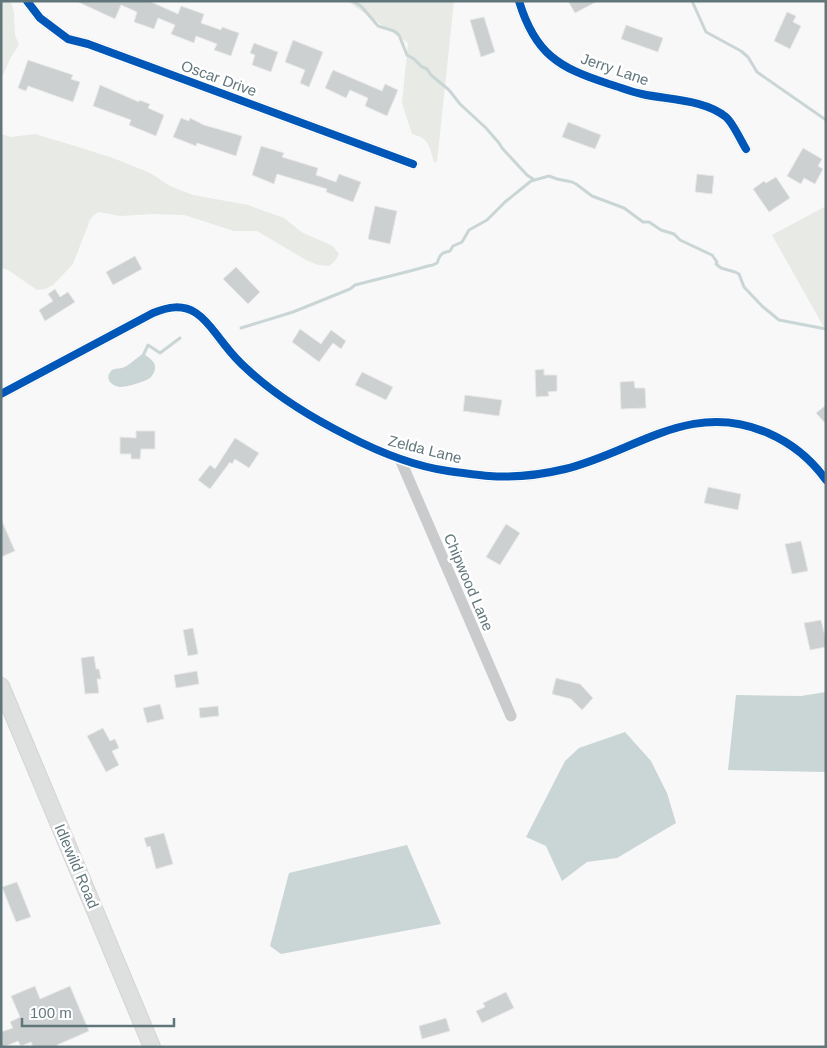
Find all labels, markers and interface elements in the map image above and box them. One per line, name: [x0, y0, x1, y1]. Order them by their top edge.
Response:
street label: Jerry Lane: [579, 49, 651, 89]
street label: Oscar Drive: [179, 56, 259, 100]
street label: Zelda Lane: [387, 432, 463, 466]
street label: Chipwood Lane: [441, 531, 497, 633]
street label: Idlewild Road: [52, 821, 102, 911]
scale bar: [22, 996, 175, 1028]
text: 100 m: [30, 1004, 72, 1021]

